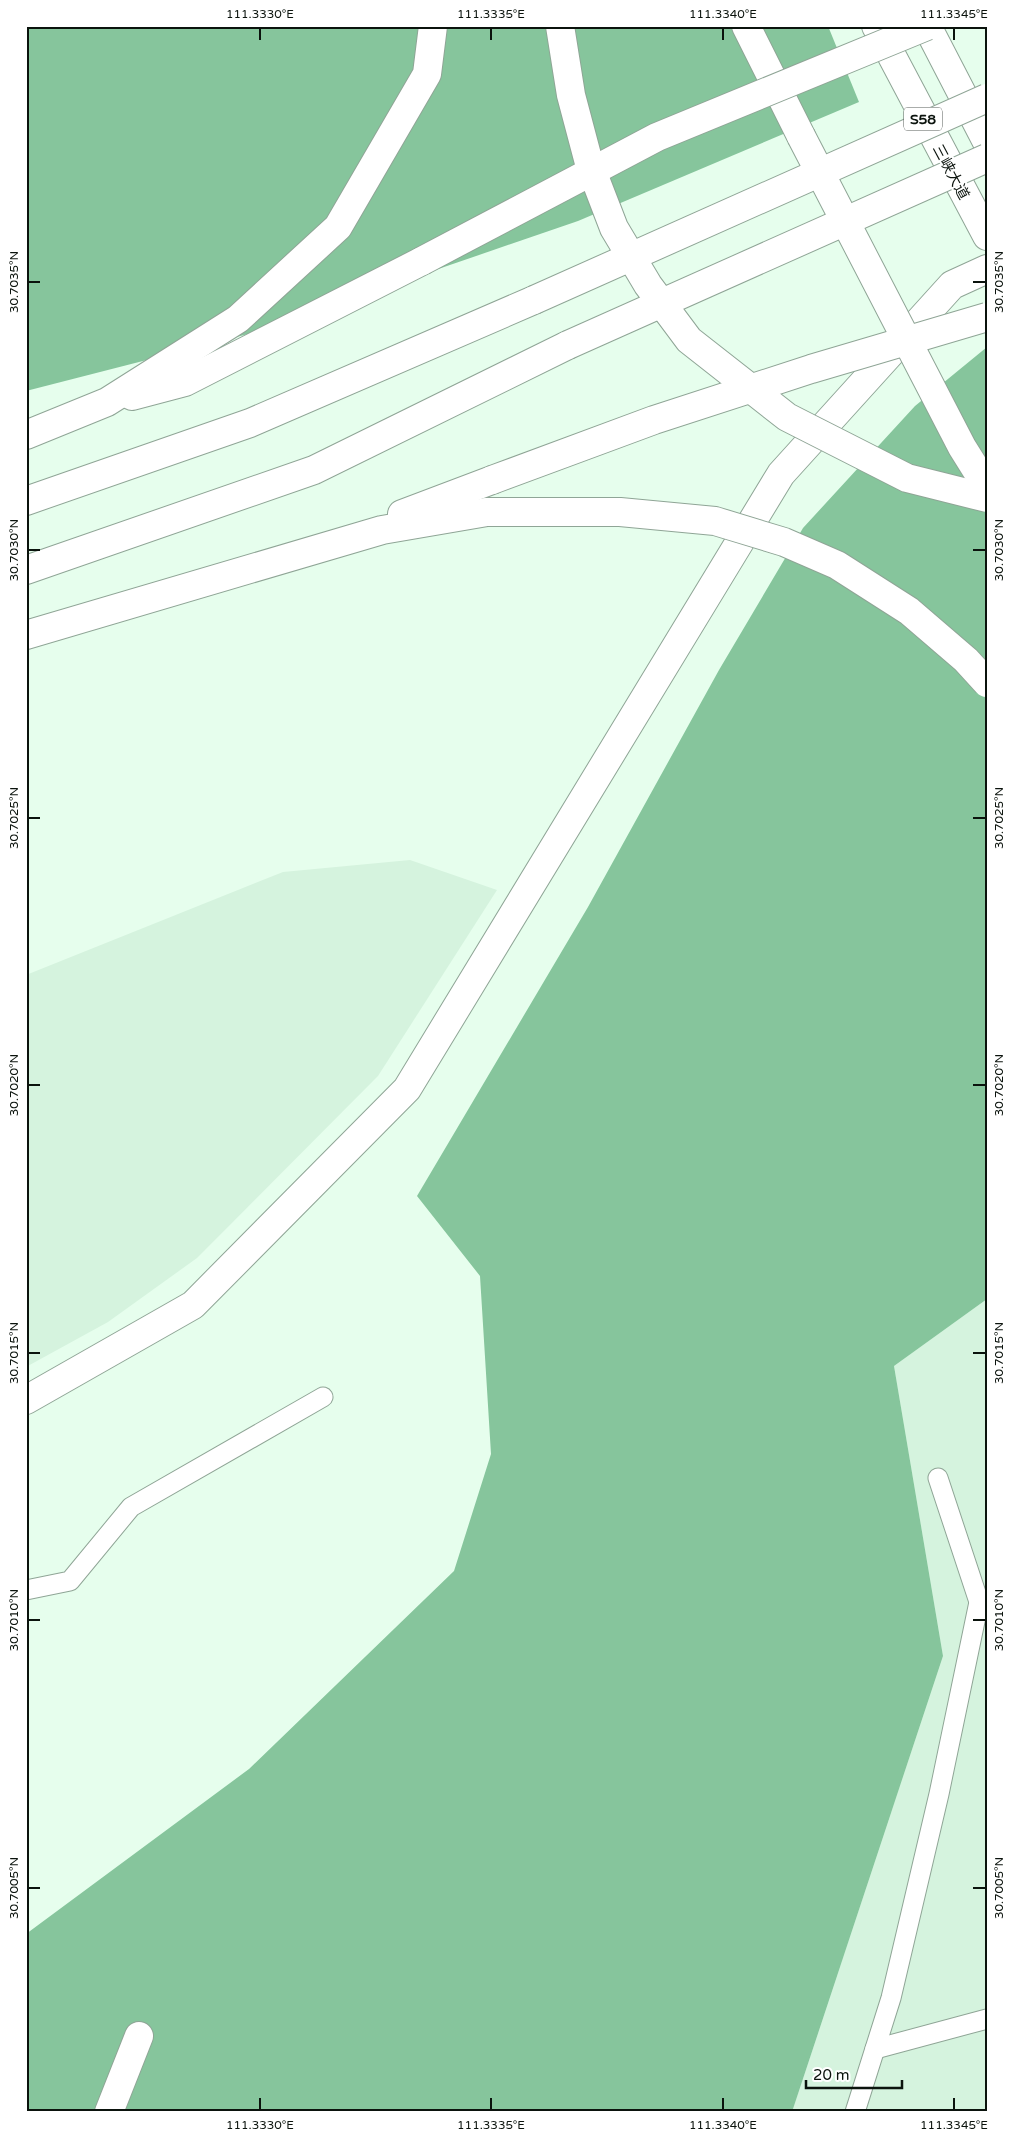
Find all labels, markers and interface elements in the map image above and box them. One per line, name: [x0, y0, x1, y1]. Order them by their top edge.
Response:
text: 111.3330°E: [226, 7, 294, 21]
text: 111.3335°E: [457, 7, 525, 21]
text: 111.3340°E: [689, 7, 757, 21]
text: 111.3345°E: [920, 7, 988, 21]
road number: S58: [904, 108, 942, 130]
street label: 三峡大道: [929, 141, 973, 203]
text: 30.7035°N: [7, 251, 21, 313]
text: 30.7035°N: [992, 251, 1006, 313]
text: 30.7030°N: [7, 519, 21, 581]
text: 30.7030°N: [992, 519, 1006, 581]
text: 30.7025°N: [7, 787, 21, 849]
text: 30.7025°N: [992, 787, 1006, 849]
text: 30.7020°N: [7, 1054, 21, 1116]
text: 30.7020°N: [992, 1054, 1006, 1116]
text: 30.7015°N: [7, 1322, 21, 1384]
text: 30.7015°N: [992, 1322, 1006, 1384]
text: 30.7010°N: [7, 1589, 21, 1651]
text: 30.7010°N: [992, 1589, 1006, 1651]
text: 30.7005°N: [7, 1857, 21, 1919]
text: 30.7005°N: [992, 1857, 1006, 1919]
scale bar: [806, 2058, 902, 2090]
text: 20 m: [813, 2066, 850, 2084]
text: 111.3330°E: [226, 2118, 294, 2132]
text: 111.3335°E: [457, 2118, 525, 2132]
text: 111.3340°E: [689, 2118, 757, 2132]
text: 111.3345°E: [920, 2118, 988, 2132]

